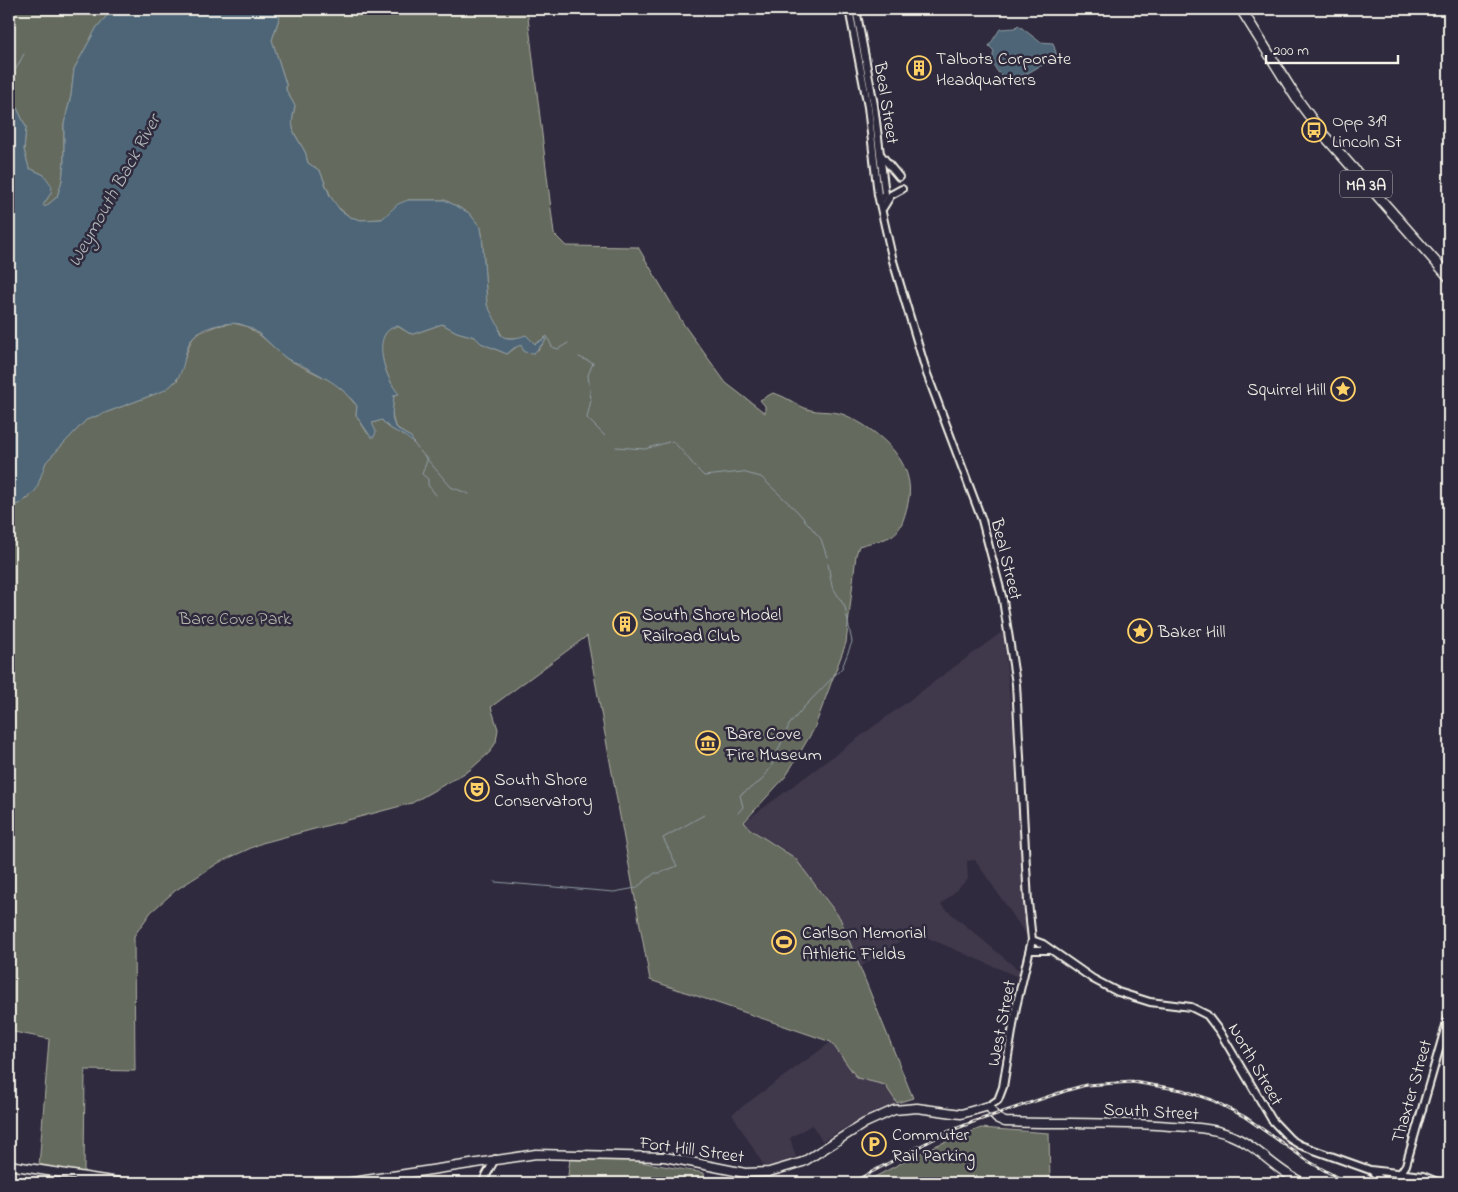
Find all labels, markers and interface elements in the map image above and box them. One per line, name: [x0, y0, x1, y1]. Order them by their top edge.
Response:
scale bar: [1266, 32, 1398, 64]
text: 200 m: [1273, 40, 1309, 62]
place label: Talbots Corporate Headquarters: [936, 47, 1072, 94]
building icon: Talbots Corporate Headquarters: [906, 55, 932, 81]
street label: Beal Street: [866, 59, 904, 146]
water label: Weymouth Back River: [62, 108, 169, 272]
place label: Opp 319 Lincoln St: [1332, 109, 1402, 156]
bus stop icon: Opp 319 Lincoln St: [1301, 117, 1327, 143]
road number: MA 3A: [1340, 170, 1392, 198]
place icon: Squirrel Hill: [1330, 376, 1356, 402]
place label: Squirrel Hill: [1247, 378, 1326, 404]
street label: Beal Street: [982, 515, 1028, 603]
place label: South Shore Model Railroad Club: [642, 603, 781, 650]
park label: Bare Cove Park: [178, 607, 291, 633]
building icon: South Shore Model Railroad Club: [612, 611, 638, 637]
place icon: Baker Hill: [1127, 618, 1153, 644]
place label: Baker Hill: [1157, 620, 1226, 646]
place label: Bare Cove Fire Museum: [725, 722, 822, 769]
museum icon: Bare Cove Fire Museum: [695, 730, 721, 756]
place label: South Shore Conservatory: [494, 768, 593, 815]
theatre icon: South Shore Conservatory: [464, 776, 490, 802]
place label: Carlson Memorial Athletic Fields: [802, 921, 926, 968]
sports icon: Carlson Memorial Athletic Fields: [771, 929, 797, 955]
street label: West Street: [982, 978, 1024, 1069]
street label: North Street: [1220, 1019, 1288, 1111]
street label: Thaxter Street: [1386, 1037, 1440, 1146]
street label: South Street: [1102, 1098, 1199, 1128]
place label: Commuter Rail Parking: [892, 1123, 975, 1171]
street label: Fort Hill Street: [637, 1131, 746, 1171]
parking icon: Commuter Rail Parking: [861, 1131, 887, 1157]

